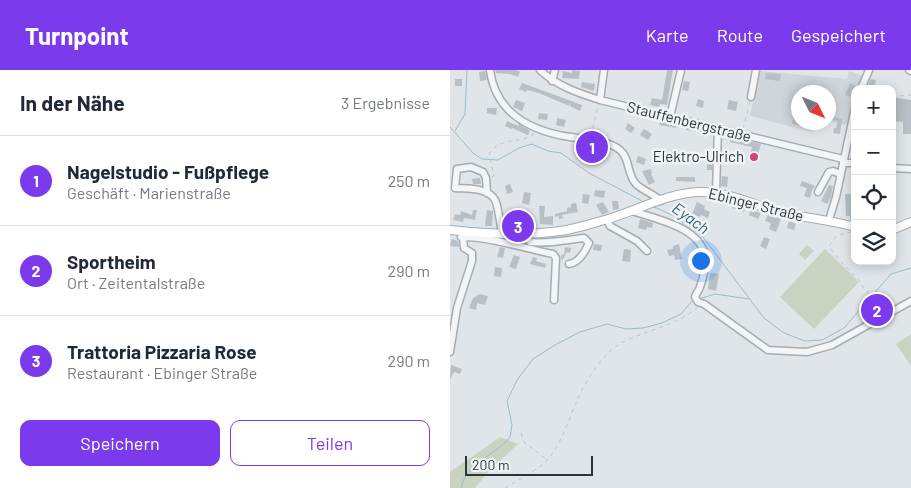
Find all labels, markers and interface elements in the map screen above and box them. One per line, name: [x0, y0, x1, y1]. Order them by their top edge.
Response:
text: Turnpoint: [25, 21, 129, 50]
text: Karte: [646, 24, 689, 46]
text: Route: [717, 24, 763, 46]
text: Gespeichert: [791, 24, 886, 46]
north arrow: [791, 85, 836, 130]
map controls: [851, 85, 896, 265]
button: +: [851, 85, 896, 130]
text: In der Nähe: [20, 90, 125, 115]
text: 3 Ergebnisse: [341, 93, 430, 112]
street label: Stauffenbergstraße: [625, 97, 753, 145]
pin: 1: [576, 128, 608, 166]
button: −: [851, 130, 896, 175]
place label: Elektro-Ulrich: [653, 147, 744, 165]
marker: Elektro-Ulrich: [748, 151, 760, 163]
text: Nagelstudio - Fußpflege: [67, 160, 269, 183]
text: 1: [33, 171, 39, 190]
text: 250 m: [388, 171, 430, 190]
button: locate: [851, 175, 896, 220]
text: Geschäft · Marienstraße: [67, 183, 231, 202]
street label: Ebinger Straße: [707, 184, 806, 225]
water label: Eyach: [669, 198, 714, 237]
pin: 3: [502, 207, 534, 245]
button: layers: [851, 220, 896, 265]
your location: [688, 248, 714, 274]
text: Sportheim: [67, 250, 156, 273]
text: 2: [32, 261, 40, 280]
text: 290 m: [388, 261, 430, 280]
text: Ort · Zeitentalstraße: [67, 273, 205, 292]
pin: 2: [861, 291, 893, 329]
text: Trattoria Pizzaria Rose: [67, 340, 257, 363]
text: 3: [32, 351, 40, 370]
text: 290 m: [388, 351, 430, 370]
text: Restaurant · Ebinger Straße: [67, 363, 257, 382]
button: Speichern: [20, 420, 220, 466]
button: Teilen: [230, 420, 430, 466]
scale bar: [465, 453, 592, 476]
text: 200 m: [472, 456, 510, 473]

